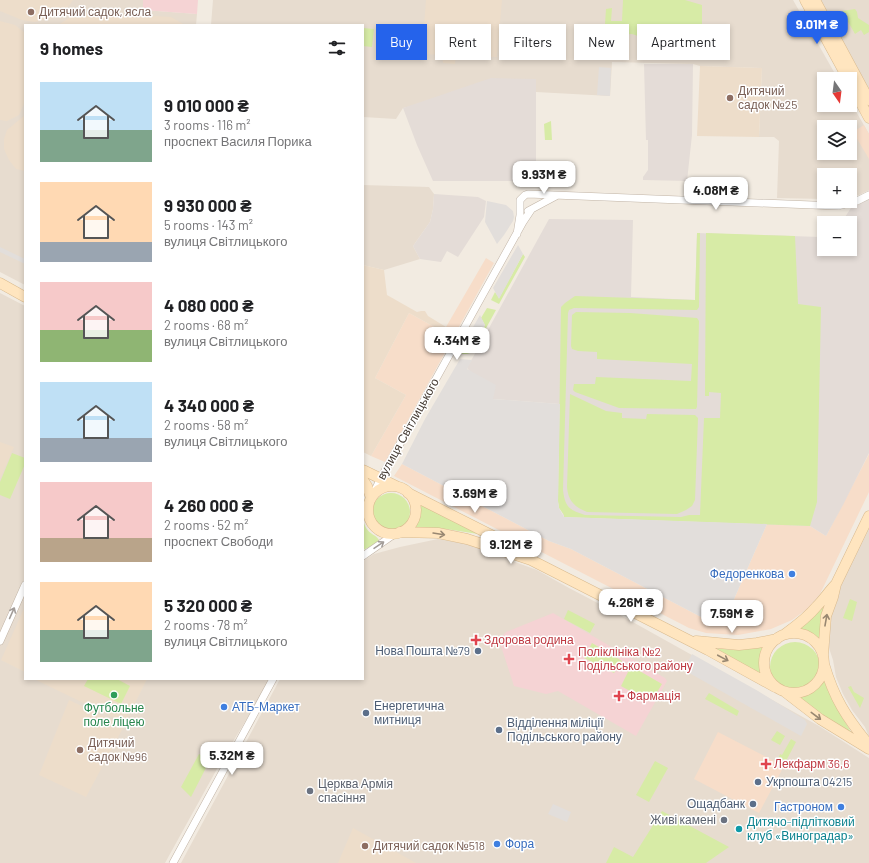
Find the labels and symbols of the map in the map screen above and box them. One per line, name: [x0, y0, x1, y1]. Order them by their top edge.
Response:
place label: Дитячий садок, ясла: [39, 4, 152, 19]
marker: Дитячий садок, ясла: [26, 7, 36, 17]
pin: 9.01M ₴: [780, 11, 854, 45]
north arrow: [817, 72, 857, 112]
place label: Дитячий садок №25: [738, 83, 797, 112]
marker: Дитячий садок №25: [725, 93, 735, 103]
pin: 9.93M ₴: [507, 161, 581, 195]
pin: 4.08M ₴: [679, 177, 753, 211]
pin: 4.34M ₴: [420, 327, 494, 361]
street label: вулиця Світлицького: [373, 375, 442, 482]
pin: 3.69M ₴: [438, 480, 512, 514]
one-way arrow: [432, 530, 445, 538]
pin: 9.12M ₴: [474, 531, 548, 565]
one-way arrow: [374, 540, 385, 549]
place label: Федоренкова: [710, 566, 784, 581]
marker: Федоренкова: [787, 569, 797, 579]
pin: 4.26M ₴: [594, 589, 668, 623]
pin: 7.59M ₴: [695, 600, 769, 634]
one-way arrow: [9, 607, 17, 619]
one-way arrow: [822, 614, 830, 627]
place label: Здорова родина: [484, 632, 574, 647]
marker: Здорова родина: [471, 635, 481, 645]
place label: Нова Пошта №79: [375, 643, 470, 657]
place label: Поліклініка №2 Подільського району: [578, 644, 693, 673]
marker: Нова Пошта №79: [473, 646, 483, 656]
marker: Поліклініка №2 Подільського району: [563, 653, 575, 665]
one-way arrow: [717, 655, 729, 663]
place label: Фармація: [627, 688, 680, 703]
marker: Футбольне поле ліцею: [109, 690, 119, 700]
marker: Фармація: [614, 691, 624, 701]
place label: Енергетична митниця: [374, 698, 444, 727]
place label: АТБ-Маркет: [232, 699, 300, 714]
place label: Футбольне поле ліцею: [83, 700, 145, 729]
marker: АТБ-Маркет: [219, 702, 229, 712]
marker: Енергетична митниця: [361, 708, 371, 718]
one-way arrow: [810, 711, 821, 720]
place label: Відділення міліції Подільського району: [507, 715, 622, 744]
marker: Відділення міліції Подільського району: [494, 725, 504, 735]
place label: Дитячий садок №96: [88, 735, 147, 764]
pin: 5.32M ₴: [195, 742, 269, 776]
marker: Дитячий садок №96: [75, 745, 85, 755]
place label: Лекфарм 36,6: [774, 756, 849, 771]
marker: Лекфарм 36,6: [761, 759, 771, 769]
place label: Укрпошта 04215: [766, 774, 852, 789]
place label: Церква Армія спасіння: [318, 776, 393, 804]
marker: Укрпошта 04215: [753, 777, 763, 787]
marker: Церква Армія спасіння: [305, 786, 315, 796]
place label: Ощадбанк: [687, 796, 746, 811]
marker: Ощадбанк: [748, 799, 758, 809]
place label: Гастроном: [774, 799, 833, 814]
marker: Гастроном: [836, 802, 846, 812]
place label: Живі камені: [650, 812, 716, 826]
place label: Дитячо-підлітковий клуб «Виноградар»: [747, 814, 855, 843]
marker: Живі камені: [719, 815, 729, 825]
marker: Дитячо-підлітковий клуб «Виноградар»: [734, 824, 744, 834]
place label: Фора: [505, 836, 534, 851]
place label: Дитячий садок №518: [373, 838, 485, 853]
marker: Фора: [492, 839, 502, 849]
marker: Дитячий садок №518: [360, 841, 370, 851]

